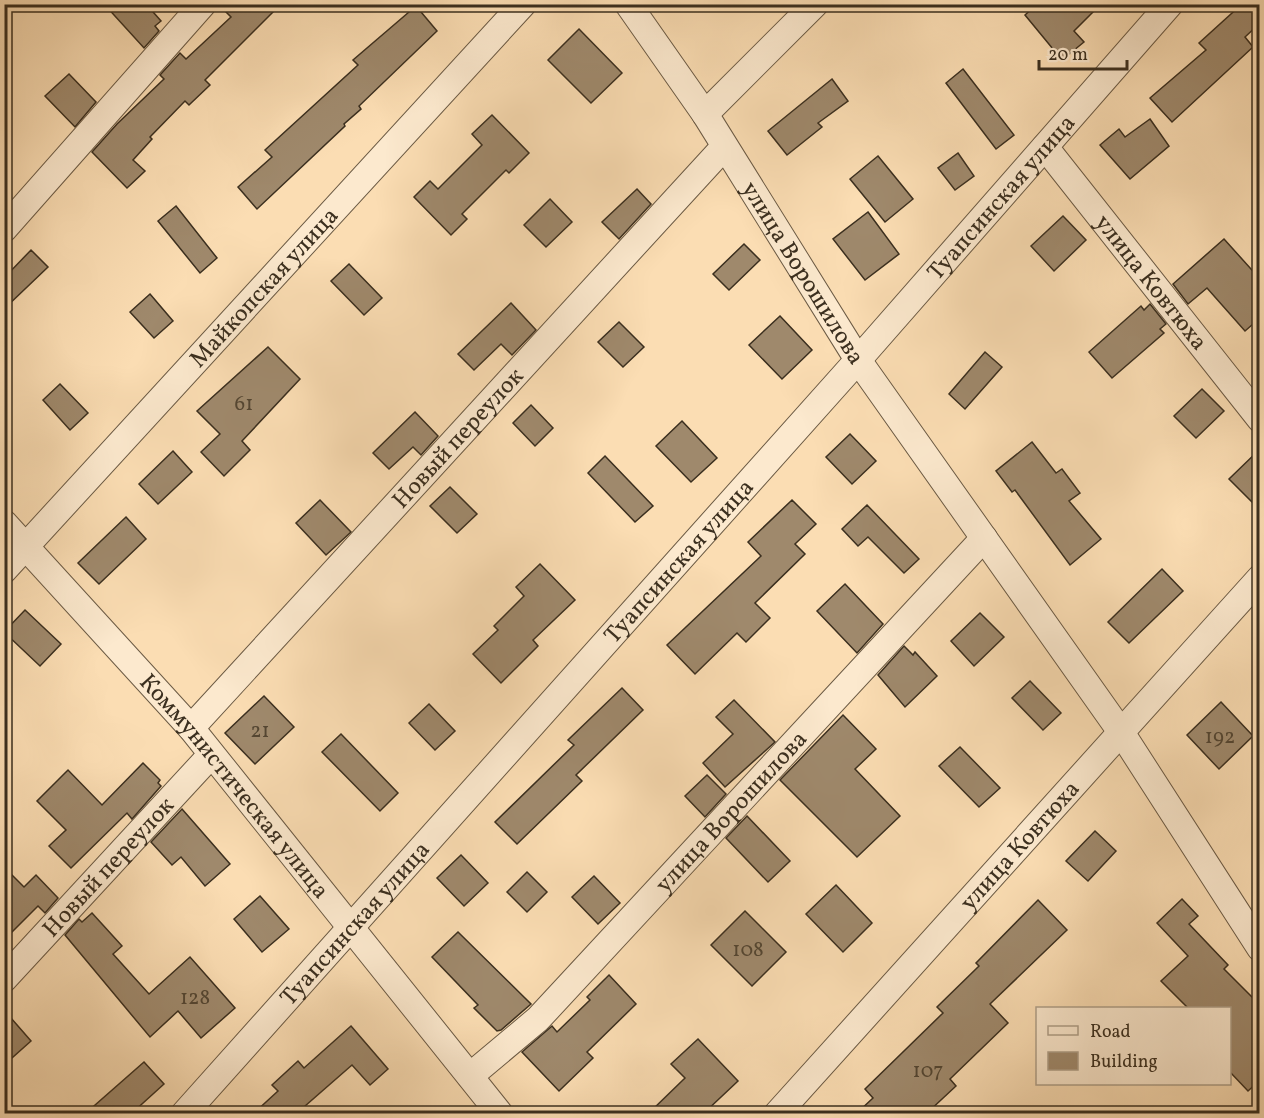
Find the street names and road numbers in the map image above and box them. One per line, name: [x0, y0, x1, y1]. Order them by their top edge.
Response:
street label: Туапсинская улица: [920, 108, 1085, 289]
street label: улица Ворошилова: [732, 175, 872, 372]
street label: Майкопская улица: [182, 201, 347, 376]
street label: улица Ковтюха: [1086, 208, 1215, 359]
street label: Новый переулок: [385, 361, 533, 517]
street label: Туапсинская улица: [597, 472, 763, 652]
street label: Коммунистическая улица: [130, 667, 337, 907]
street label: улица Ворошилова: [648, 724, 816, 901]
street label: улица Ковтюха: [953, 774, 1089, 919]
street label: Новый переулок: [36, 790, 183, 946]
street label: Туапсинская улица: [273, 835, 439, 1014]

